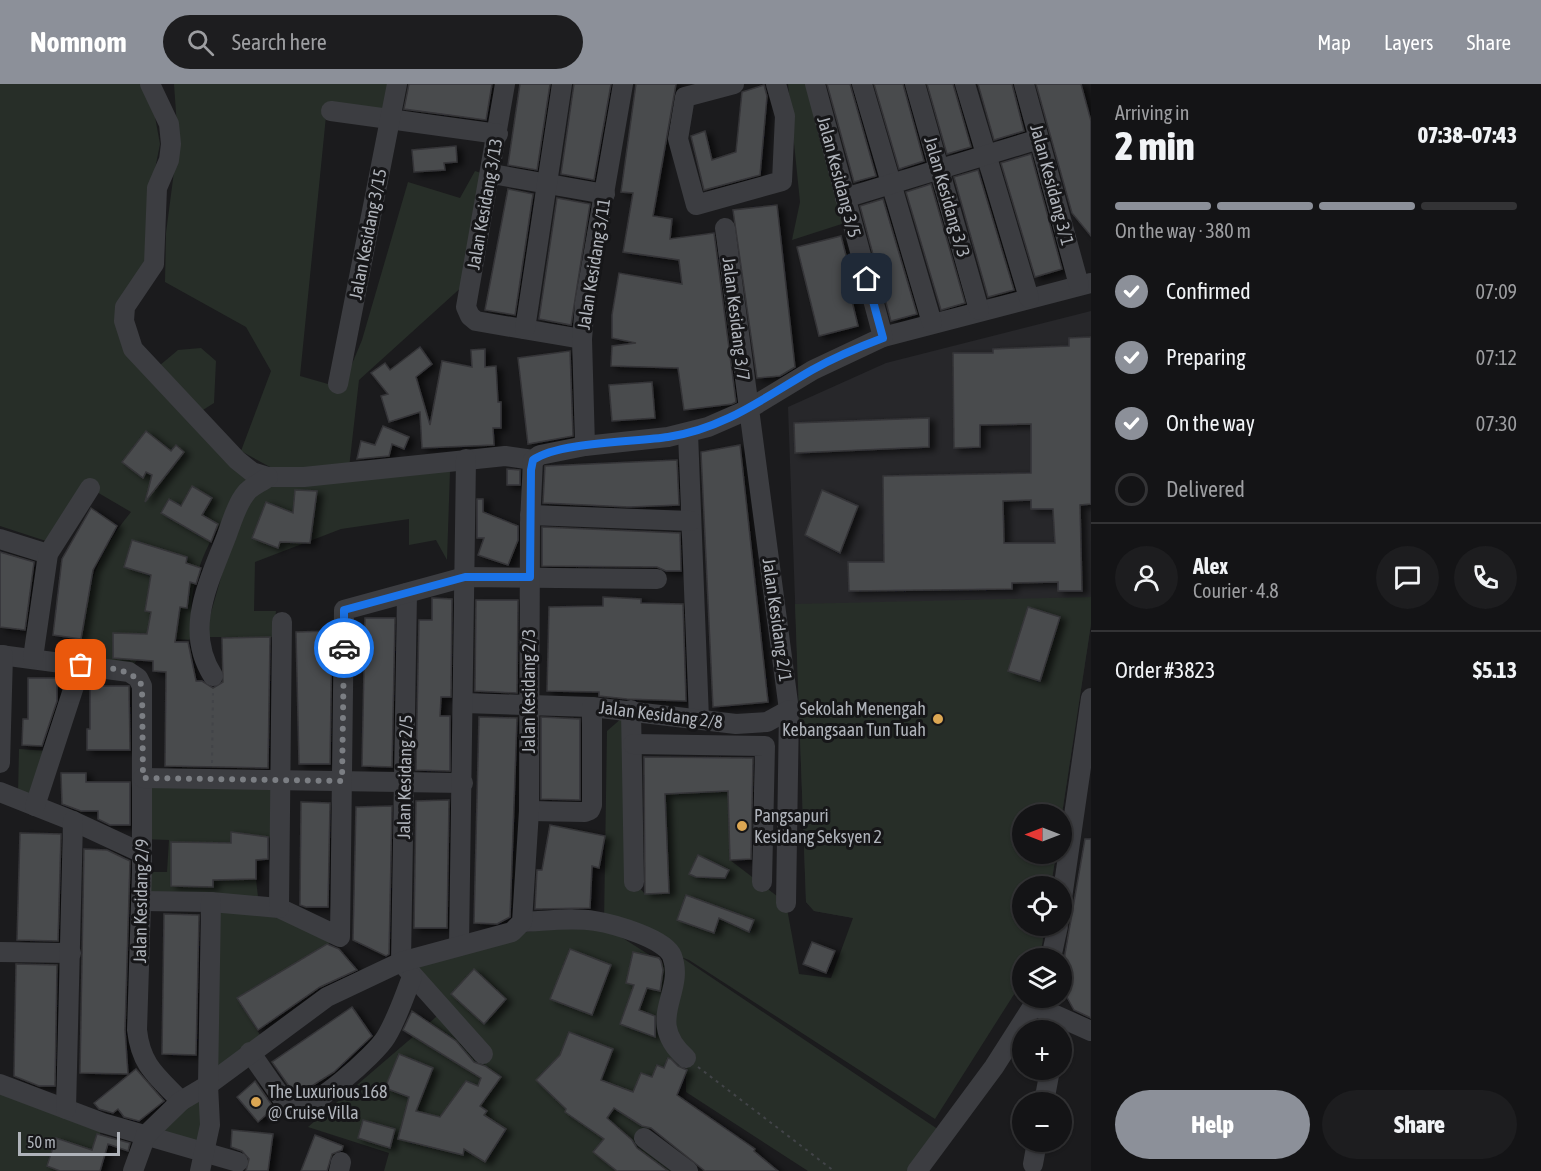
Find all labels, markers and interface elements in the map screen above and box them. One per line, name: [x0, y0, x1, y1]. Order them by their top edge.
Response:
search box: [163, 15, 583, 69]
text: Nomnom: [30, 26, 127, 58]
icon: search: [184, 26, 217, 59]
text: Search here: [232, 29, 327, 55]
text: Map: [1317, 30, 1351, 54]
text: Layers: [1384, 30, 1434, 54]
text: Share: [1467, 30, 1511, 54]
text: Arriving in: [1115, 101, 1189, 124]
street label: Jalan Kesidang 3/5: [813, 114, 866, 240]
street label: Jalan Kesidang 3/1: [1026, 122, 1079, 248]
text: 07:38–07:43: [1418, 122, 1517, 148]
text: 2 min: [1115, 124, 1195, 168]
street label: Jalan Kesidang 3/3: [920, 134, 975, 260]
street label: Jalan Kesidang 3/13: [463, 137, 506, 271]
street label: Jalan Kesidang 3/15: [345, 167, 390, 301]
street label: Jalan Kesidang 3/11: [573, 197, 614, 331]
text: On the way · 380 m: [1115, 219, 1251, 242]
pin: [841, 253, 892, 304]
street label: Jalan Kesidang 3/7: [718, 256, 755, 382]
icon: home: [850, 262, 883, 295]
icon: check: [1115, 275, 1148, 308]
text: Confirmed: [1166, 278, 1251, 304]
text: 07:09: [1475, 280, 1517, 303]
icon: check: [1115, 341, 1148, 374]
text: Preparing: [1166, 344, 1246, 370]
text: 07:12: [1476, 346, 1517, 369]
icon: check: [1115, 407, 1148, 440]
text: On the way: [1166, 410, 1255, 436]
text: 07:30: [1476, 412, 1517, 435]
text: Delivered: [1166, 476, 1245, 502]
button: person: [1115, 546, 1178, 609]
button: chat: [1376, 546, 1439, 609]
button: phone: [1454, 546, 1517, 609]
text: Alex: [1193, 553, 1228, 579]
street label: Jalan Kesidang 2/1: [758, 557, 797, 683]
text: Courier · 4.8: [1193, 579, 1279, 602]
courier: [314, 618, 374, 678]
street label: Jalan Kesidang 2/3: [518, 629, 539, 753]
icon: car: [328, 632, 361, 665]
pin: [55, 639, 106, 690]
icon: bag: [64, 648, 97, 681]
text: Order #3823: [1115, 657, 1215, 683]
text: $5.13: [1473, 657, 1517, 683]
street label: Jalan Kesidang 2/8: [598, 696, 724, 733]
place label: Sekolah Menengah Kebangsaan Tun Tuah: [782, 698, 926, 740]
marker: Sekolah Menengah Kebangsaan Tun Tuah: [931, 712, 945, 726]
street label: Jalan Kesidang 2/5: [393, 715, 416, 839]
north arrow: [1012, 804, 1072, 864]
map controls: [1012, 804, 1072, 1152]
place label: Pangsapuri Kesidang Seksyen 2: [754, 805, 882, 847]
marker: Pangsapuri Kesidang Seksyen 2: [735, 819, 749, 833]
street label: Jalan Kesidang 2/9: [129, 839, 152, 963]
button: locate: [1012, 876, 1072, 936]
button: layers: [1012, 948, 1072, 1008]
button: +: [1012, 1020, 1072, 1080]
place label: The Luxurious 168 @ Cruise Villa: [268, 1081, 387, 1123]
button: Help: [1115, 1090, 1310, 1159]
button: Share: [1322, 1090, 1517, 1159]
button: −: [1012, 1092, 1072, 1152]
marker: The Luxurious 168 @ Cruise Villa: [249, 1095, 263, 1109]
scale bar: [18, 1129, 120, 1156]
text: 50 m: [27, 1133, 56, 1151]

